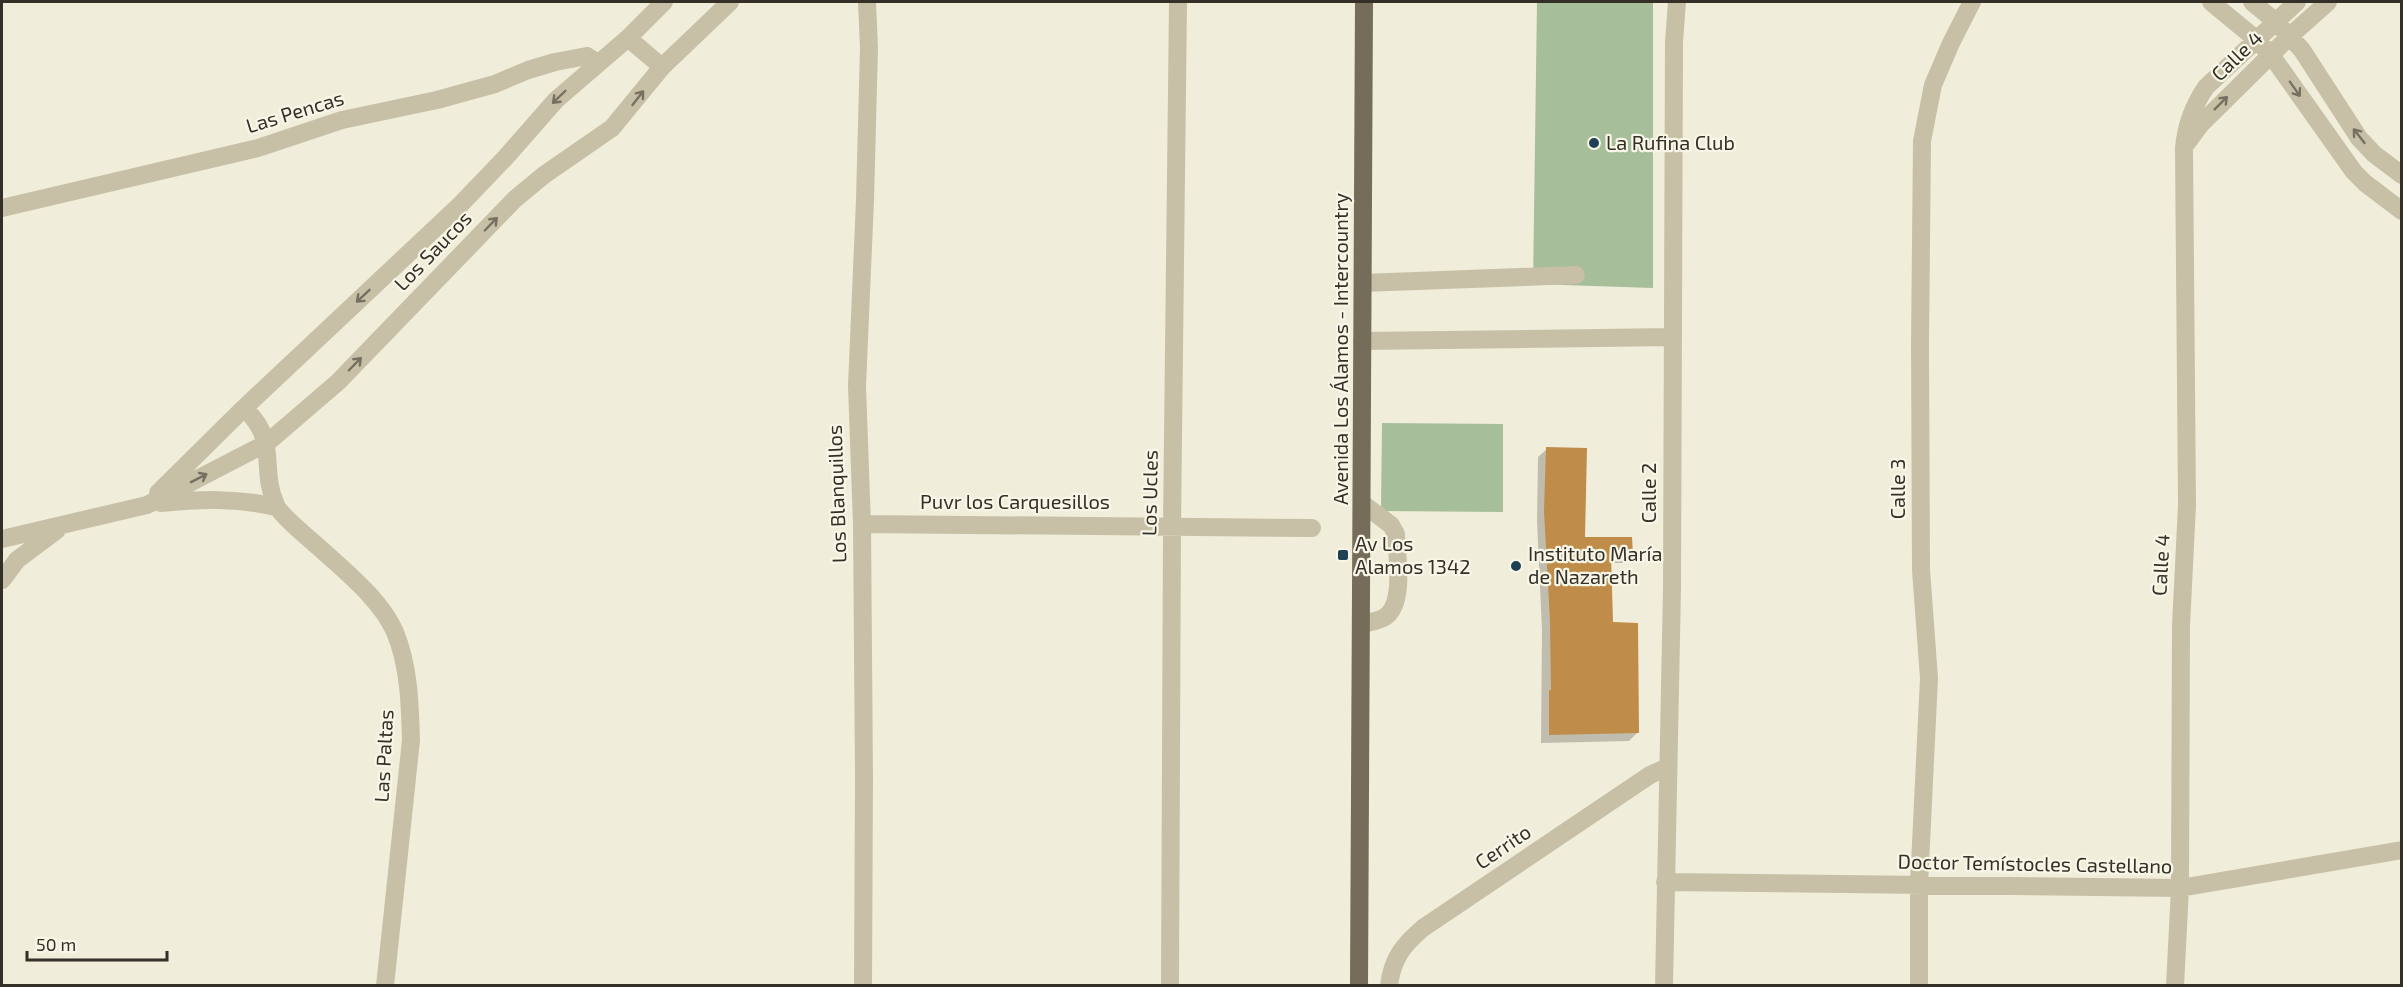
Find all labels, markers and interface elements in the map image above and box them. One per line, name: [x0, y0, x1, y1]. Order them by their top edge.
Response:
street label: Calle 4: [2206, 25, 2267, 85]
one-way arrow: [2289, 80, 2301, 96]
street label: Las Pencas: [243, 85, 346, 137]
one-way arrow: [552, 90, 567, 105]
one-way arrow: [631, 90, 644, 106]
one-way arrow: [2214, 96, 2229, 110]
one-way arrow: [2352, 128, 2365, 144]
place label: La Rufina Club: [1606, 130, 1735, 154]
marker: La Rufina Club: [1587, 136, 1601, 150]
street label: Avenida Los Álamos - Intercountry: [1328, 193, 1352, 505]
street label: Los Saucos: [389, 206, 476, 295]
one-way arrow: [484, 216, 498, 231]
one-way arrow: [356, 289, 371, 303]
one-way arrow: [348, 357, 362, 372]
street label: Los Blanquillos: [822, 424, 850, 564]
street label: Los Ucles: [1136, 450, 1162, 536]
street label: Calle 3: [1885, 459, 1909, 519]
street label: Calle 2: [1636, 463, 1660, 523]
one-way arrow: [190, 472, 208, 483]
street label: Puvr los Carquesillos: [920, 489, 1110, 513]
place label: Av Los Alamos 1342: [1355, 531, 1470, 578]
street label: Calle 4: [2146, 533, 2174, 596]
place label: Instituto María de Nazareth: [1528, 541, 1663, 588]
marker: Av Los Alamos 1342: [1336, 548, 1350, 562]
marker: Instituto María de Nazareth: [1509, 559, 1523, 573]
street label: Las Paltas: [369, 709, 397, 803]
street label: Cerrito: [1470, 819, 1535, 873]
street label: Doctor Temístocles Castellano: [1898, 849, 2173, 877]
scale bar: [27, 924, 166, 962]
text: 50 m: [36, 933, 76, 955]

